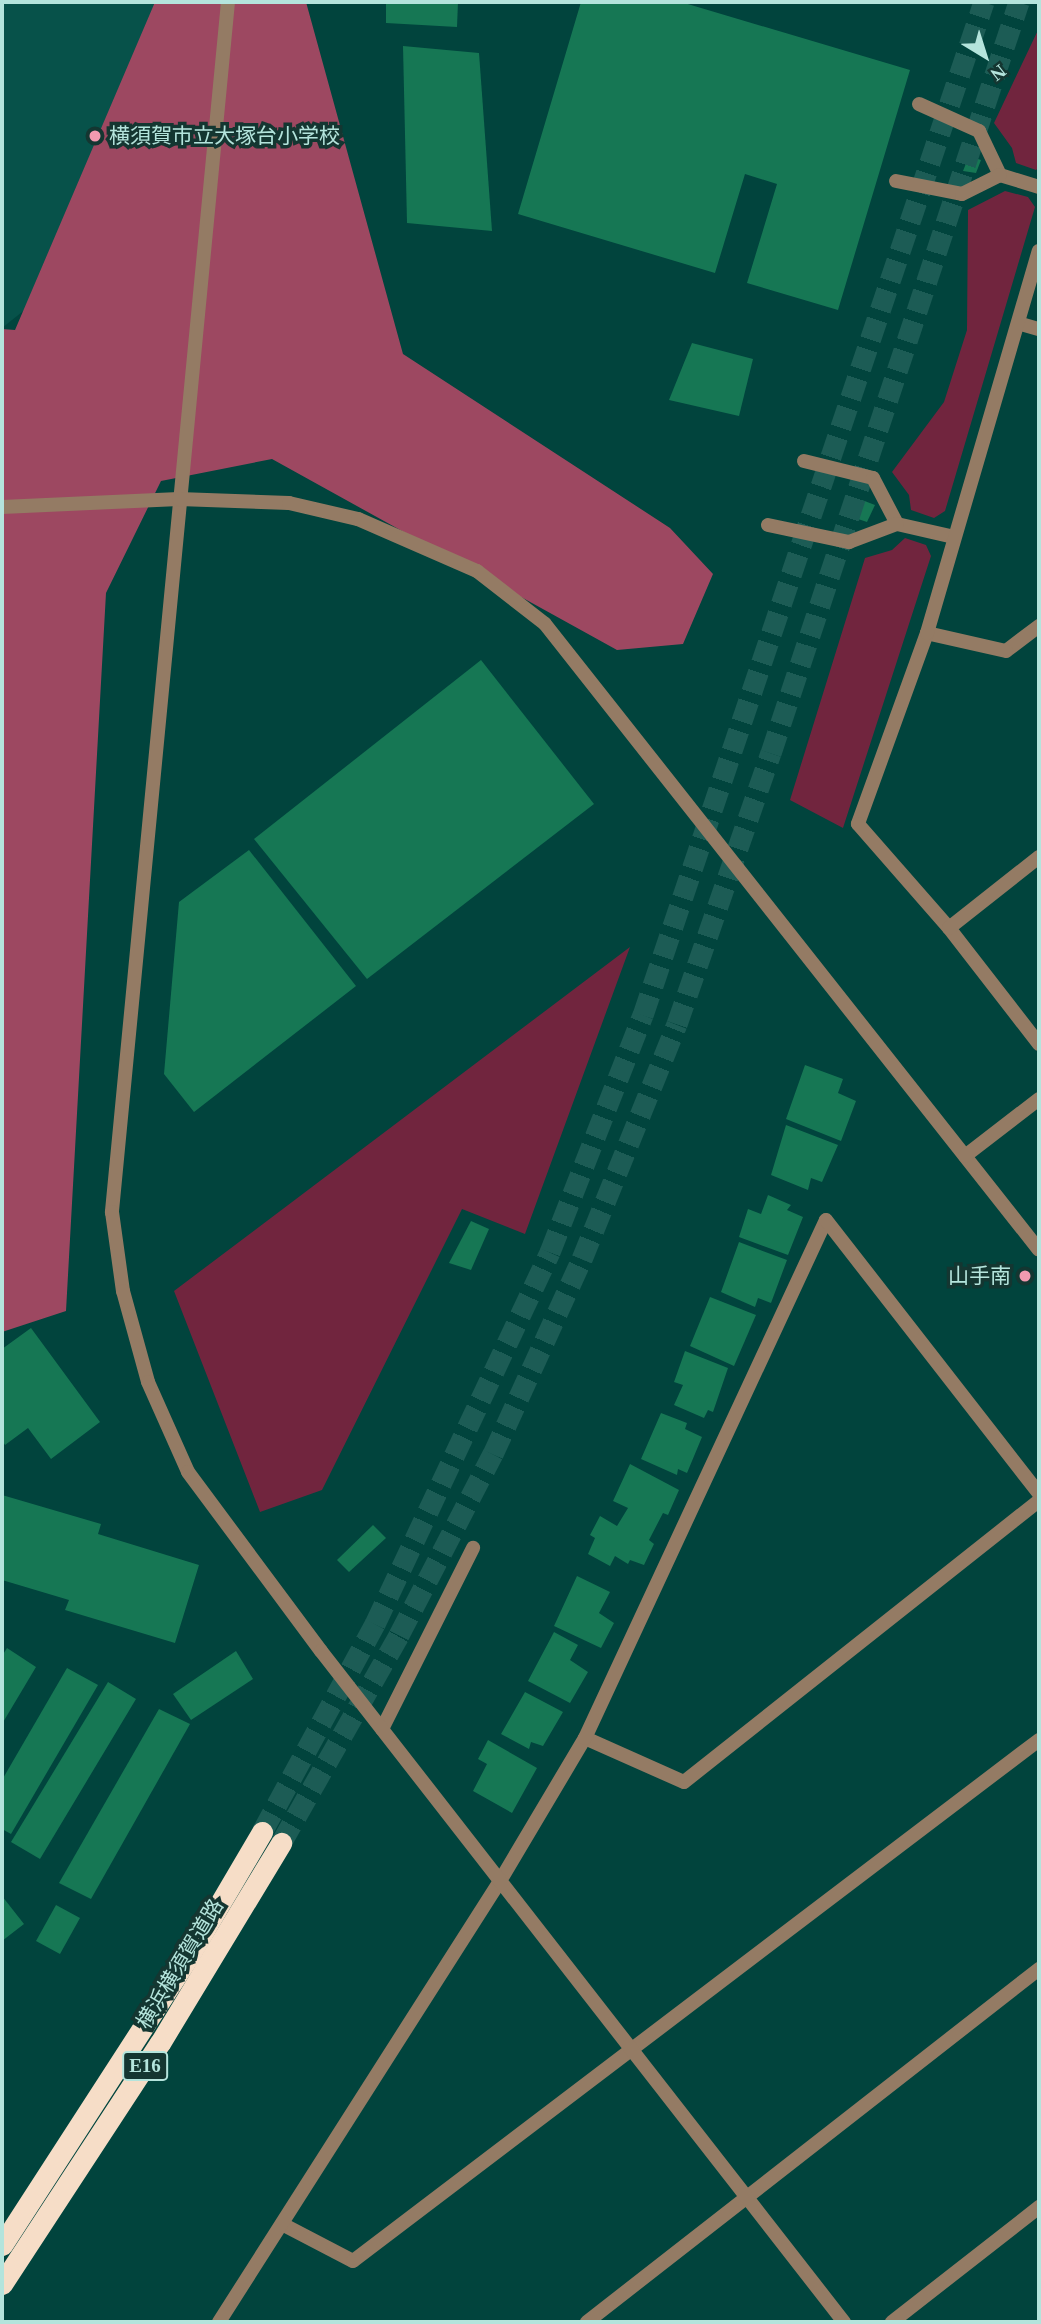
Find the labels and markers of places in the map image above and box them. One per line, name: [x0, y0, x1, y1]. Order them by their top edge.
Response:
place label: 横須賀市立大塚台小学校: [109, 123, 340, 149]
marker: 横須賀市立大塚台小学校: [87, 128, 103, 144]
place label: 山手南: [948, 1263, 1011, 1289]
marker: 山手南: [1017, 1268, 1033, 1284]

